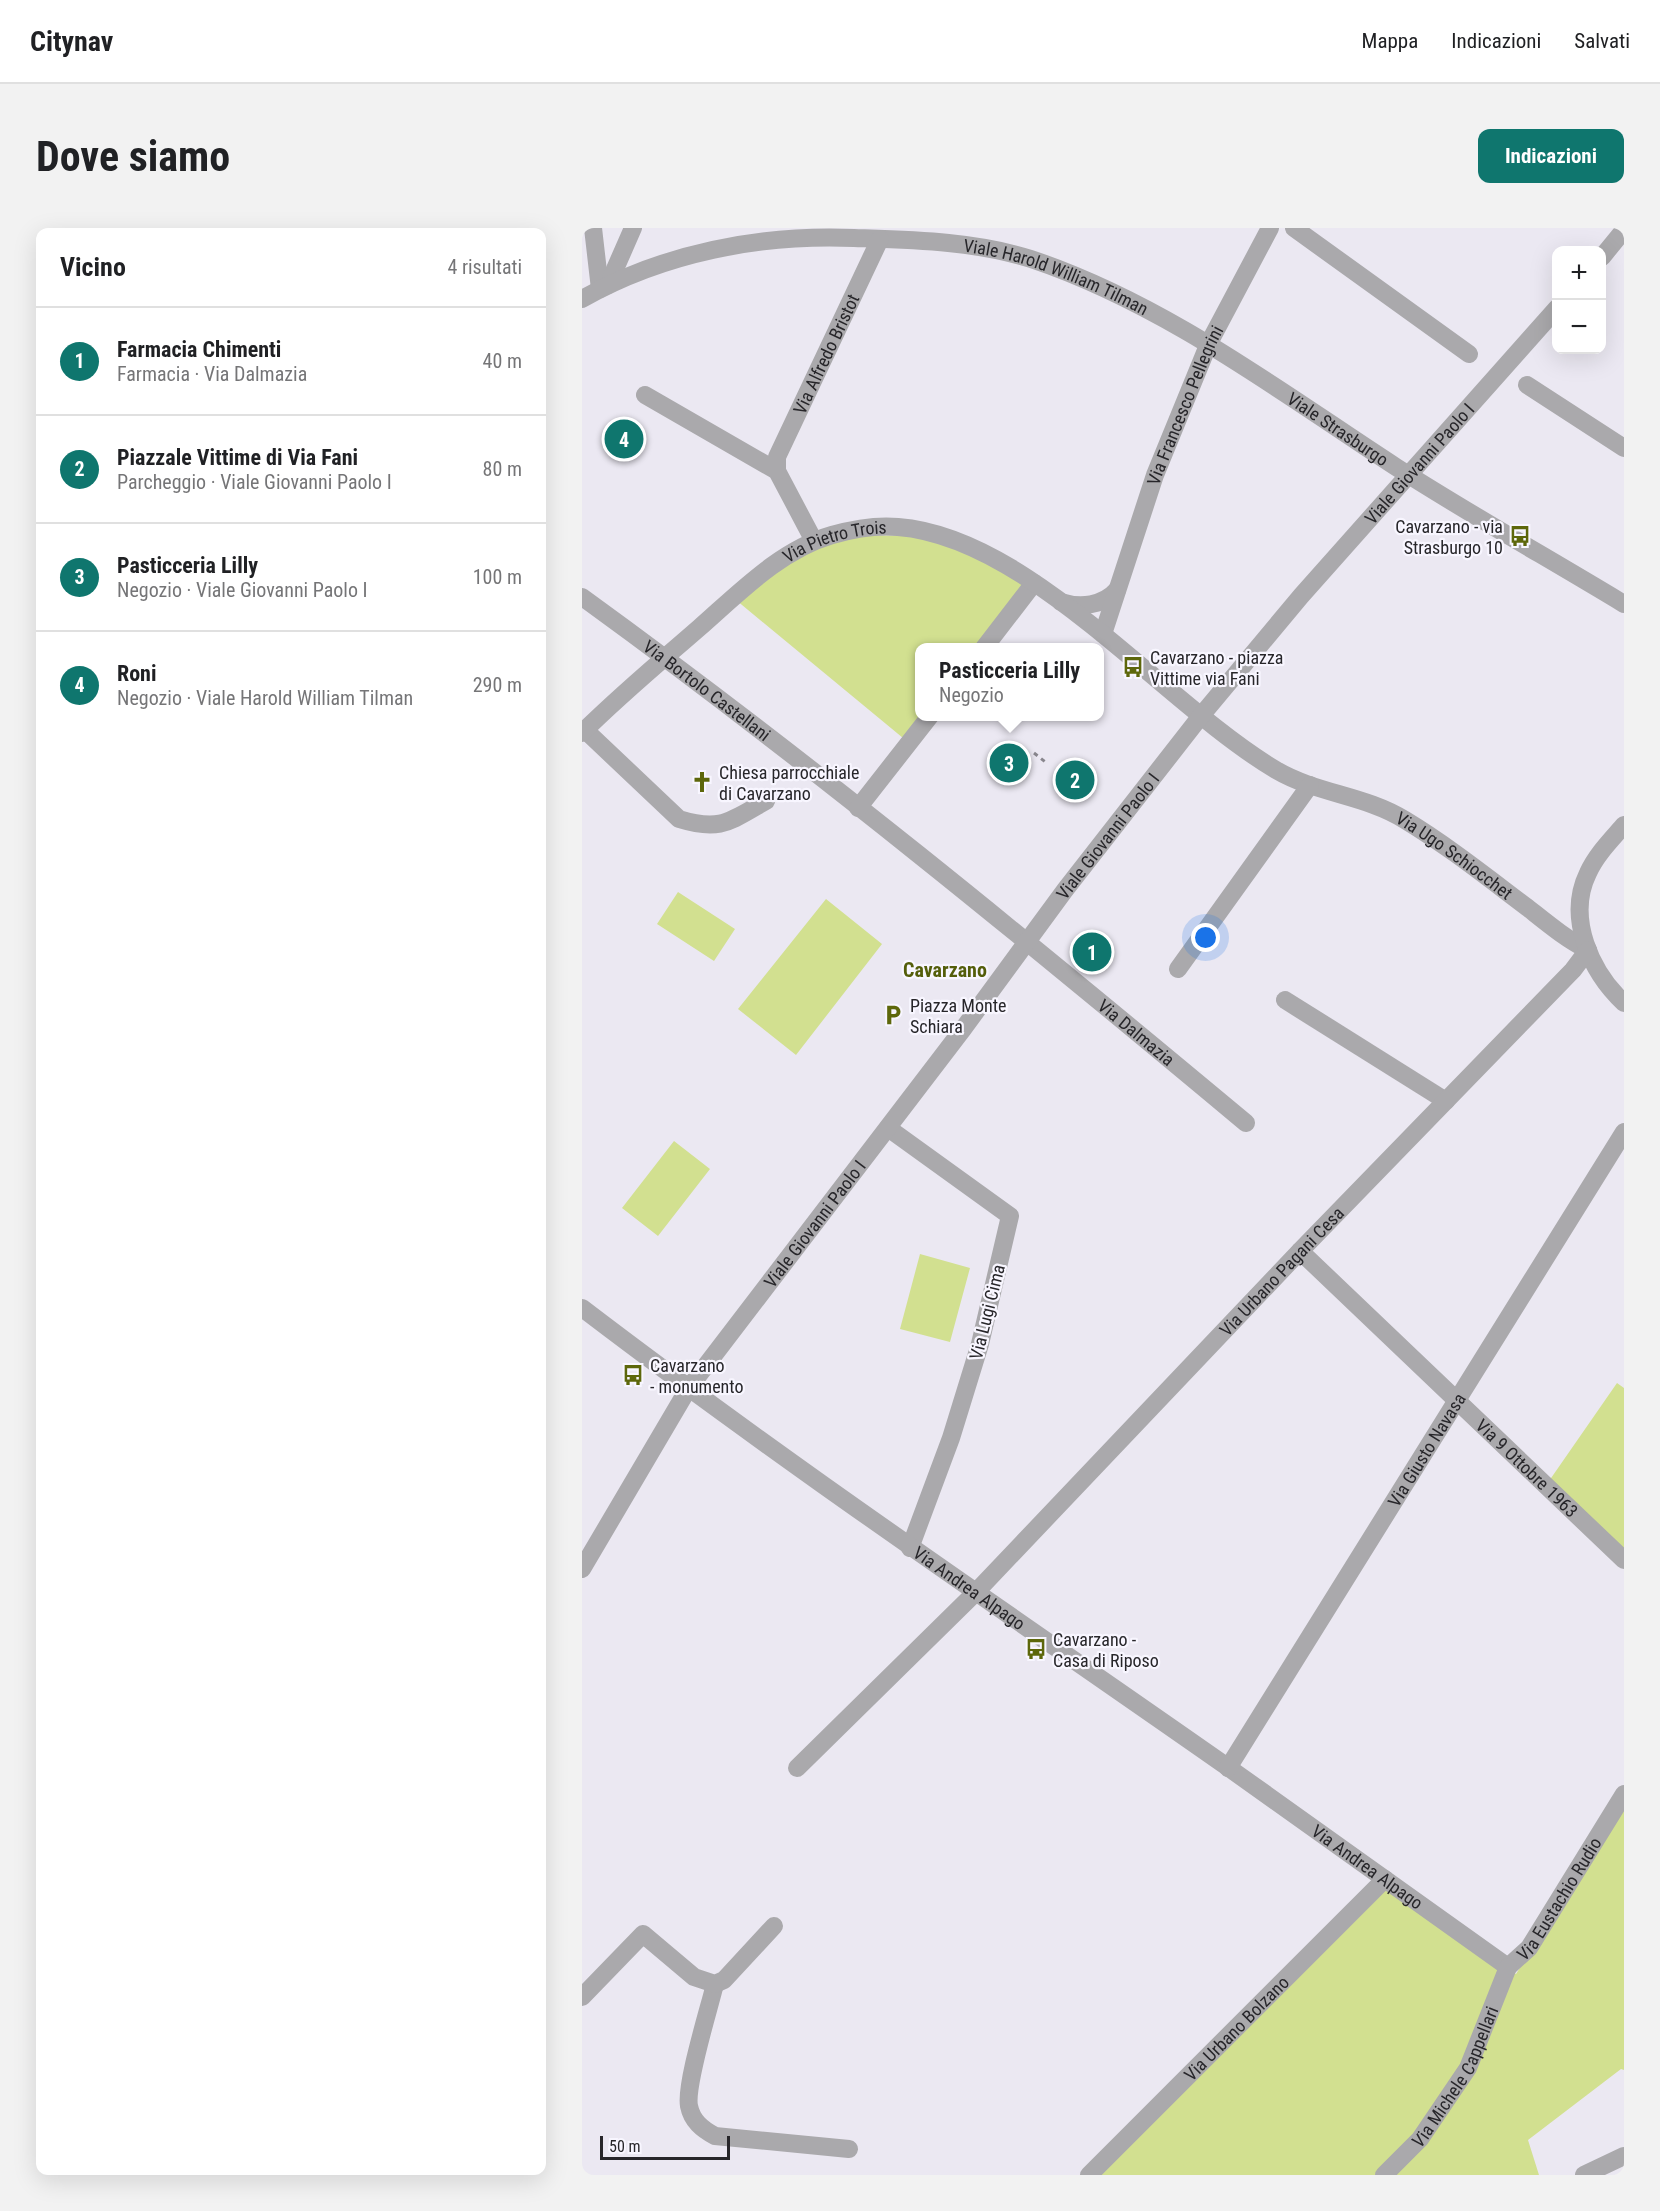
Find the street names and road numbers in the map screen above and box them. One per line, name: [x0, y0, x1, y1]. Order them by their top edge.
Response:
street label: Viale Harold William Tilman: [962, 234, 1152, 319]
street label: Via Alfredo Bristot: [788, 291, 863, 417]
street label: Via Francesco Pellegrini: [1142, 322, 1227, 487]
street label: Viale Strasburgo: [1284, 387, 1393, 470]
street label: Viale Giovanni Paolo I: [1360, 398, 1478, 528]
street label: Via Pietro Trois: [779, 516, 887, 566]
street label: Via Bortolo Castellani: [639, 635, 775, 745]
street label: Viale Giovanni Paolo I: [1051, 768, 1163, 903]
street label: Via Ugo Schiocchet: [1392, 807, 1517, 903]
street label: Via Dalmazia: [1094, 994, 1179, 1070]
street label: Viale Giovanni Paolo I: [759, 1156, 870, 1291]
street label: Via Urbano Pagani Cesa: [1215, 1202, 1348, 1340]
street label: Via Lugi Cima: [965, 1262, 1009, 1362]
street label: Via Giusto Navasa: [1383, 1389, 1469, 1510]
street label: Via 9 Ottobre 1963: [1472, 1414, 1583, 1521]
street label: Via Andrea Alpago: [910, 1541, 1030, 1634]
street label: Via Andrea Alpago: [1308, 1820, 1427, 1913]
street label: Via Eustachio Rudio: [1512, 1833, 1605, 1965]
street label: Via Urbano Bolzano: [1179, 1971, 1293, 2085]
street label: Via Michele Cappellari: [1408, 2003, 1502, 2151]

